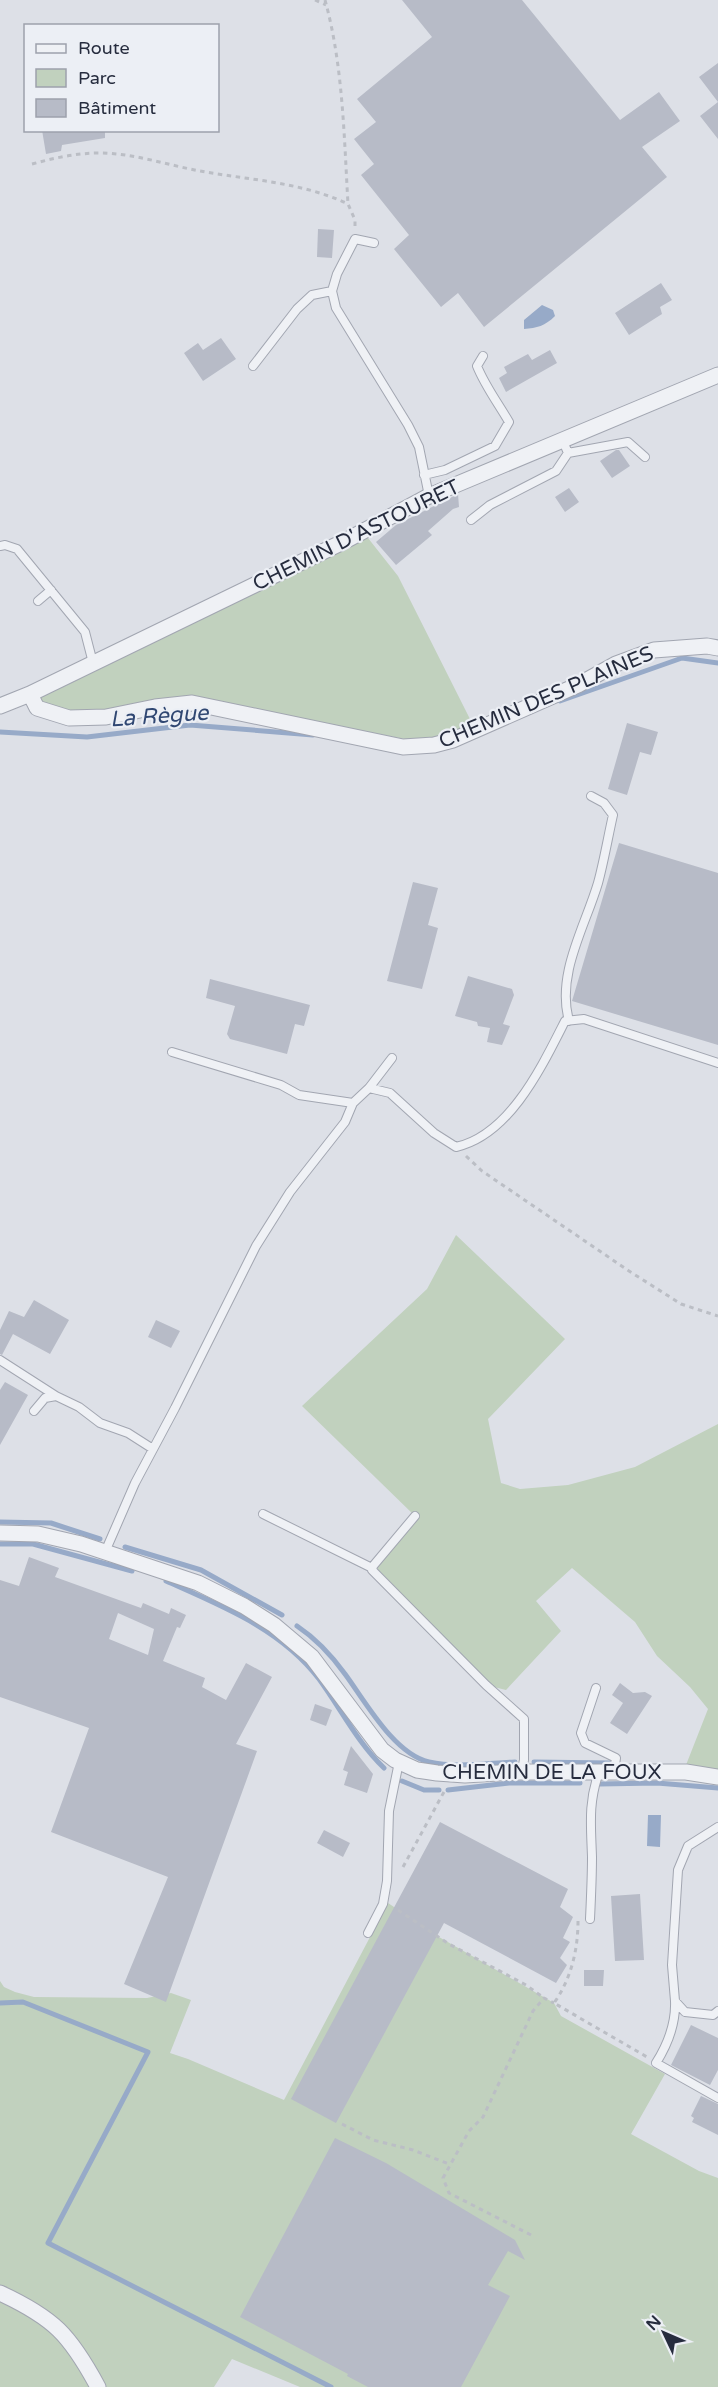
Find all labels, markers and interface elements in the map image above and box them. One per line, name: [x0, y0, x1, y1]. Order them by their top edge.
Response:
legend: [24, 24, 219, 132]
text: Route: [78, 37, 130, 59]
text: Parc: [78, 67, 116, 89]
text: Bâtiment: [78, 97, 156, 119]
street label: CHEMIN D'ASTOURET: [249, 474, 464, 596]
street label: CHEMIN DES PLAINES: [435, 641, 657, 754]
water label: La Règue: [109, 699, 211, 732]
street label: CHEMIN DE LA FOUX: [442, 1760, 662, 1785]
north arrow: [634, 2303, 694, 2363]
text: N: [642, 2312, 666, 2335]

